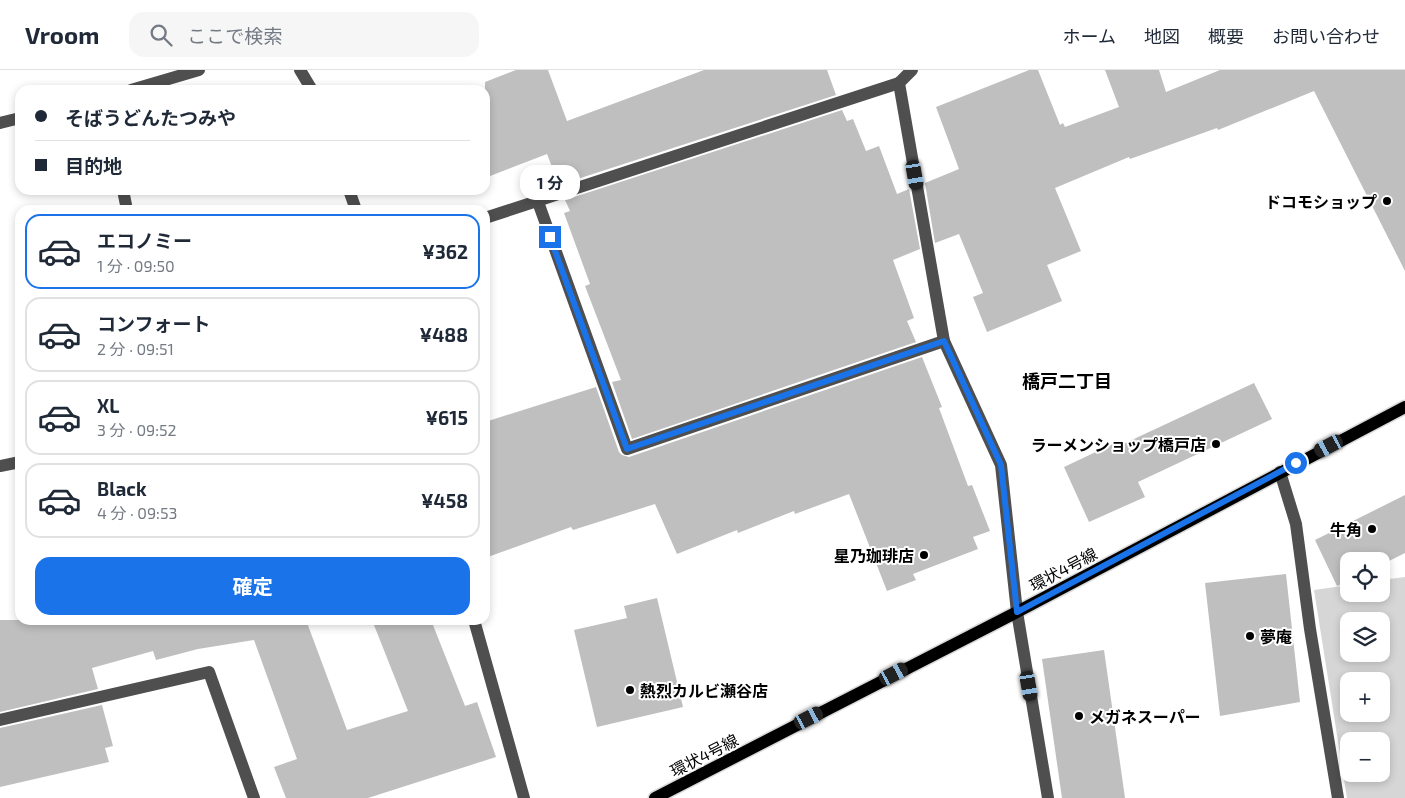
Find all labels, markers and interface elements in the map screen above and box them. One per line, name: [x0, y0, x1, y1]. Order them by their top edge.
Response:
search box: [129, 12, 479, 57]
text: Vroom: [25, 20, 99, 49]
icon: search: [147, 21, 175, 49]
text: ここで検索: [187, 24, 282, 47]
text: ホーム: [1063, 25, 1116, 47]
text: 地図: [1144, 25, 1180, 47]
text: 概要: [1208, 25, 1244, 47]
text: お問い合わせ: [1272, 25, 1380, 47]
text: そばうどんたつみや: [65, 106, 236, 129]
text: 目的地: [65, 154, 122, 177]
car: [905, 159, 924, 191]
callout: 1 分: [520, 164, 580, 200]
text: 1 分: [537, 173, 563, 192]
place label: ドコモショップ: [1265, 192, 1377, 211]
marker: ドコモショップ: [1381, 195, 1393, 207]
route end: [539, 226, 561, 248]
icon: car: [37, 229, 82, 274]
text: エコノミー: [97, 229, 192, 252]
text: ¥362: [422, 240, 468, 263]
text: 1 分 · 09:50: [97, 256, 175, 275]
icon: car: [37, 312, 82, 357]
text: コンフォート: [97, 312, 210, 335]
text: ¥488: [420, 323, 468, 346]
text: 2 分 · 09:51: [97, 339, 174, 358]
district label: 橋戸二丁目: [1022, 370, 1112, 392]
text: XL: [97, 394, 119, 417]
icon: car: [37, 395, 82, 440]
text: ¥615: [425, 406, 468, 429]
text: 3 分 · 09:52: [97, 420, 177, 439]
car: [1312, 432, 1345, 460]
place label: ラーメンショップ橋戸店: [1031, 435, 1206, 454]
marker: ラーメンショップ橋戸店: [1210, 438, 1222, 450]
route start: [1285, 452, 1307, 474]
text: Black: [97, 477, 147, 500]
icon: car: [37, 478, 82, 523]
text: ¥458: [421, 489, 468, 512]
text: 4 分 · 09:53: [97, 503, 177, 522]
place label: 牛角: [1330, 520, 1362, 539]
marker: 牛角: [1366, 523, 1378, 535]
street label: 環状4号線: [1026, 543, 1100, 595]
place label: 星乃珈琲店: [834, 546, 914, 565]
marker: 星乃珈琲店: [918, 549, 930, 561]
map controls: [1340, 552, 1390, 782]
button: locate: [1340, 552, 1390, 602]
button: 確定: [35, 557, 470, 615]
button: layers: [1340, 612, 1390, 662]
place label: 夢庵: [1260, 627, 1292, 646]
marker: 夢庵: [1244, 630, 1256, 642]
car: [877, 660, 910, 688]
car: [1019, 670, 1038, 702]
button: +: [1340, 672, 1390, 722]
place label: 熱烈カルビ瀬谷店: [640, 681, 768, 700]
marker: 熱烈カルビ瀬谷店: [624, 684, 636, 696]
car: [792, 705, 825, 731]
place label: メガネスーパー: [1089, 707, 1201, 726]
marker: メガネスーパー: [1073, 710, 1085, 722]
street label: 環状4号線: [667, 730, 741, 780]
button: −: [1340, 732, 1390, 782]

